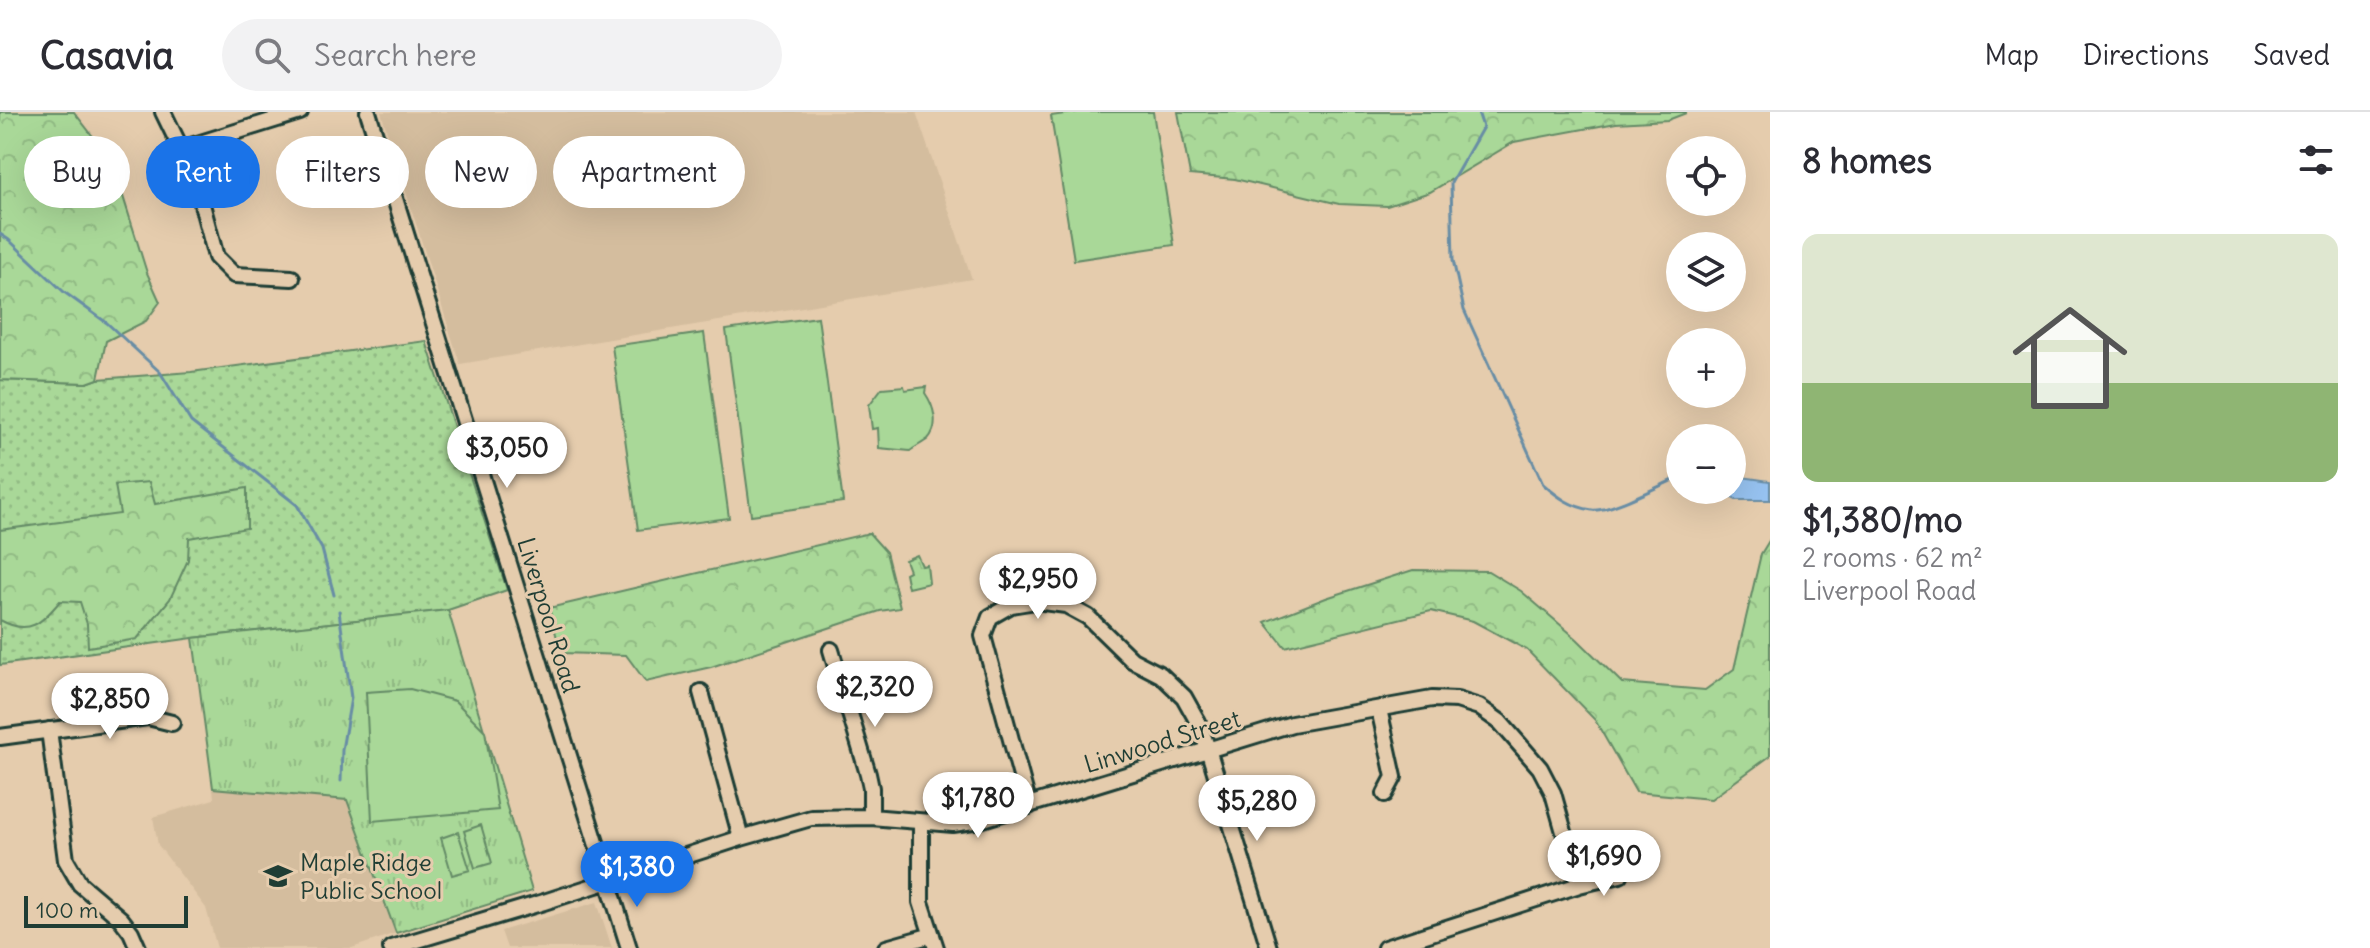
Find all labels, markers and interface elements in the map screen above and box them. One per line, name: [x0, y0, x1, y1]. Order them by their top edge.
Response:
search box: [222, 19, 782, 91]
text: Casavia: [40, 32, 174, 79]
icon: search: [250, 33, 294, 77]
text: Search here: [314, 36, 477, 74]
text: Map: [1984, 37, 2039, 73]
text: Directions: [2083, 37, 2209, 73]
text: Saved: [2253, 37, 2330, 73]
chip: Buy: [24, 136, 130, 208]
chip: Rent: [146, 136, 260, 208]
chip: Filters: [276, 136, 409, 208]
chip: New: [425, 136, 537, 208]
chip: Apartment: [553, 136, 745, 208]
map controls: [1666, 136, 1746, 504]
button: locate: [1666, 136, 1746, 216]
icon: filters: [2294, 138, 2338, 182]
text: 8 homes: [1802, 139, 1932, 182]
button: layers: [1666, 232, 1746, 312]
icon: home: [1998, 286, 2142, 430]
button: +: [1666, 328, 1746, 408]
pin: $3,050: [442, 422, 572, 490]
button: −: [1666, 424, 1746, 504]
text: $3,050: [465, 431, 549, 464]
text: $1,380/mo: [1802, 498, 1963, 541]
street label: Liverpool Road: [511, 534, 587, 696]
text: 2 rooms · 62 m²: [1802, 541, 1983, 574]
pin: $2,950: [973, 553, 1103, 621]
text: $2,950: [997, 562, 1079, 595]
text: Liverpool Road: [1802, 574, 1976, 607]
pin: $2,320: [810, 661, 940, 729]
text: $2,320: [835, 670, 915, 703]
pin: $2,850: [45, 673, 175, 741]
text: $2,850: [69, 682, 151, 715]
street label: Linwood Street: [1080, 703, 1244, 779]
pin: $1,780: [913, 772, 1043, 840]
pin: $5,280: [1192, 775, 1322, 843]
text: $1,780: [941, 781, 1015, 814]
text: $5,280: [1216, 784, 1298, 817]
pin: $1,690: [1539, 830, 1669, 898]
text: $1,690: [1566, 839, 1642, 872]
pin: $1,380: [572, 841, 702, 909]
place label: Maple Ridge Public School: [300, 847, 442, 905]
text: $1,380: [599, 850, 675, 883]
school or university icon: Maple Ridge Public School: [263, 861, 293, 891]
scale bar: [24, 892, 188, 928]
text: 100 m: [36, 896, 98, 924]

